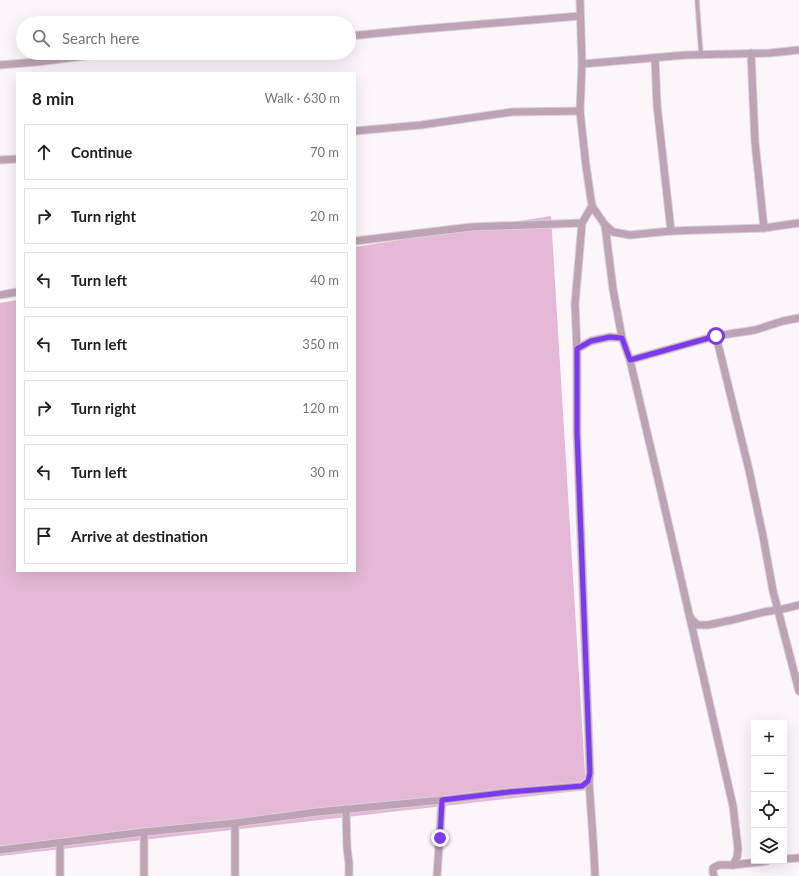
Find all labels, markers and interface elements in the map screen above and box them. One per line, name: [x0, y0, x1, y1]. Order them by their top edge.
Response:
search box: [16, 16, 356, 60]
icon: search: [30, 27, 52, 49]
text: Search here: [62, 29, 139, 47]
text: 8 min: [32, 88, 74, 109]
text: Walk · 630 m: [264, 90, 340, 106]
icon: ahead: [33, 141, 55, 163]
text: Continue: [71, 143, 132, 161]
text: 70 m: [310, 144, 339, 160]
icon: right: [33, 205, 55, 227]
text: Turn right: [71, 207, 136, 225]
text: 20 m: [310, 208, 339, 224]
icon: left: [33, 269, 55, 291]
text: Turn left: [71, 271, 127, 289]
text: 40 m: [310, 272, 339, 288]
route start: [707, 327, 725, 345]
icon: left: [33, 333, 55, 355]
text: Turn left: [71, 335, 127, 353]
text: 350 m: [302, 336, 339, 352]
icon: right: [33, 397, 55, 419]
text: Turn right: [71, 399, 136, 417]
text: 120 m: [302, 400, 339, 416]
icon: left: [33, 461, 55, 483]
text: Turn left: [71, 463, 127, 481]
text: 30 m: [310, 464, 339, 480]
icon: arrive: [33, 525, 55, 547]
text: Arrive at destination: [71, 527, 208, 545]
map controls: [751, 720, 787, 864]
button: +: [751, 720, 787, 756]
button: −: [751, 756, 787, 792]
button: locate: [751, 792, 787, 828]
button: layers: [751, 828, 787, 864]
route end: [431, 829, 449, 847]

